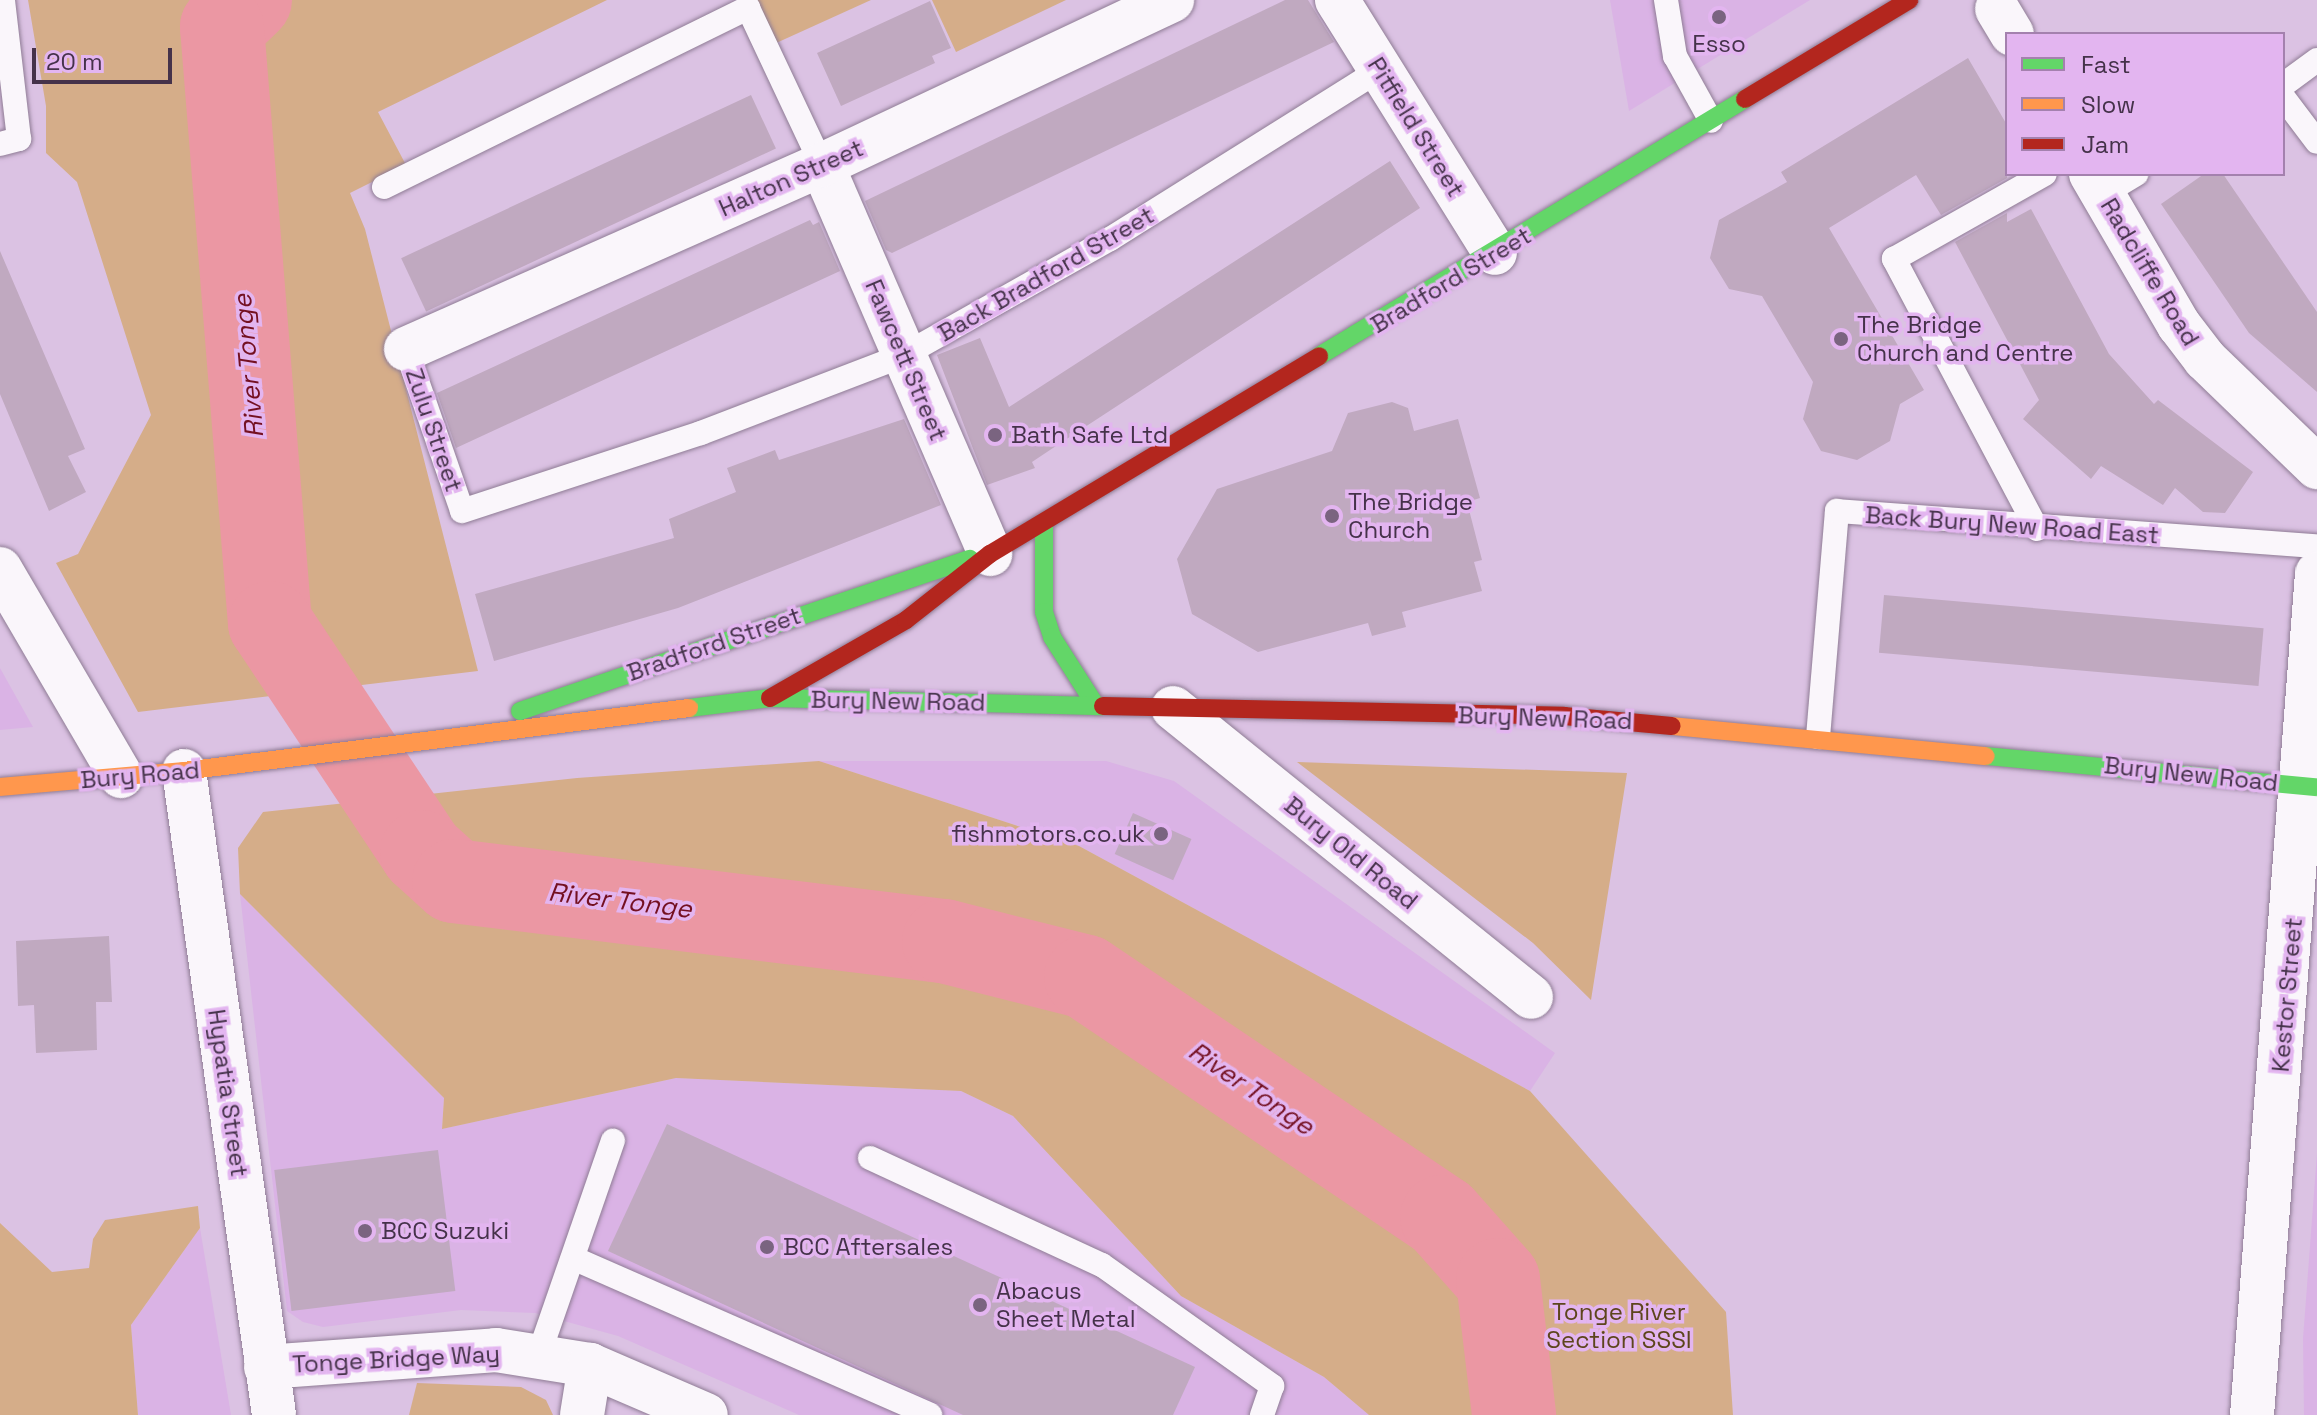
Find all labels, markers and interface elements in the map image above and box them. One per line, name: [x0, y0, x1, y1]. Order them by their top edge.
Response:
marker: Esso: [1710, 8, 1728, 26]
place label: Esso: [1692, 30, 1746, 58]
scale bar: [36, 32, 176, 82]
legend: [2005, 32, 2285, 176]
text: 20 m: [46, 46, 103, 77]
text: Fast: [2081, 49, 2131, 80]
street label: Pitfield Street: [1362, 52, 1470, 202]
text: Slow: [2081, 89, 2135, 120]
text: Jam: [2081, 129, 2129, 160]
street label: Halton Street: [714, 133, 868, 223]
street label: Radcliffe Road: [2095, 193, 2205, 351]
street label: Back Bradford Street: [933, 200, 1159, 348]
street label: Bradford Street: [1366, 221, 1536, 339]
street label: Fawcett Street: [859, 275, 953, 445]
water label: River Tonge: [227, 292, 271, 440]
place label: The Bridge Church and Centre: [1857, 311, 2073, 367]
marker: The Bridge Church and Centre: [1832, 330, 1850, 348]
street label: Zulu Street: [399, 365, 469, 495]
place label: Bath Safe Ltd: [1011, 421, 1168, 449]
marker: Bath Safe Ltd: [986, 426, 1004, 444]
place label: The Bridge Church: [1348, 488, 1473, 544]
street label: Back Bury New Road East: [1864, 500, 2160, 550]
marker: The Bridge Church: [1323, 507, 1341, 525]
street label: Bradford Street: [623, 601, 805, 687]
street label: Bury New Road: [810, 685, 986, 717]
street label: Bury New Road: [1457, 701, 1633, 735]
street label: Bury New Road: [2103, 751, 2279, 797]
street label: Bury Road: [79, 755, 201, 795]
street label: Bury Old Road: [1279, 791, 1423, 915]
place label: fishmotors.co.uk: [951, 820, 1145, 848]
marker: fishmotors.co.uk: [1152, 825, 1170, 843]
water label: River Tonge: [546, 877, 694, 925]
street label: Kestor Street: [2266, 917, 2308, 1073]
street label: Hypatia Street: [202, 1007, 254, 1179]
water label: River Tonge: [1182, 1036, 1320, 1142]
place label: BCC Suzuki: [381, 1217, 509, 1245]
marker: BCC Suzuki: [356, 1222, 374, 1240]
place label: BCC Aftersales: [783, 1233, 953, 1261]
marker: BCC Aftersales: [758, 1238, 776, 1256]
place label: Abacus Sheet Metal: [996, 1277, 1136, 1333]
marker: Abacus Sheet Metal: [971, 1296, 989, 1314]
park label: Tonge River Section SSSI: [1546, 1298, 1692, 1354]
street label: Tonge Bridge Way: [291, 1339, 501, 1379]

